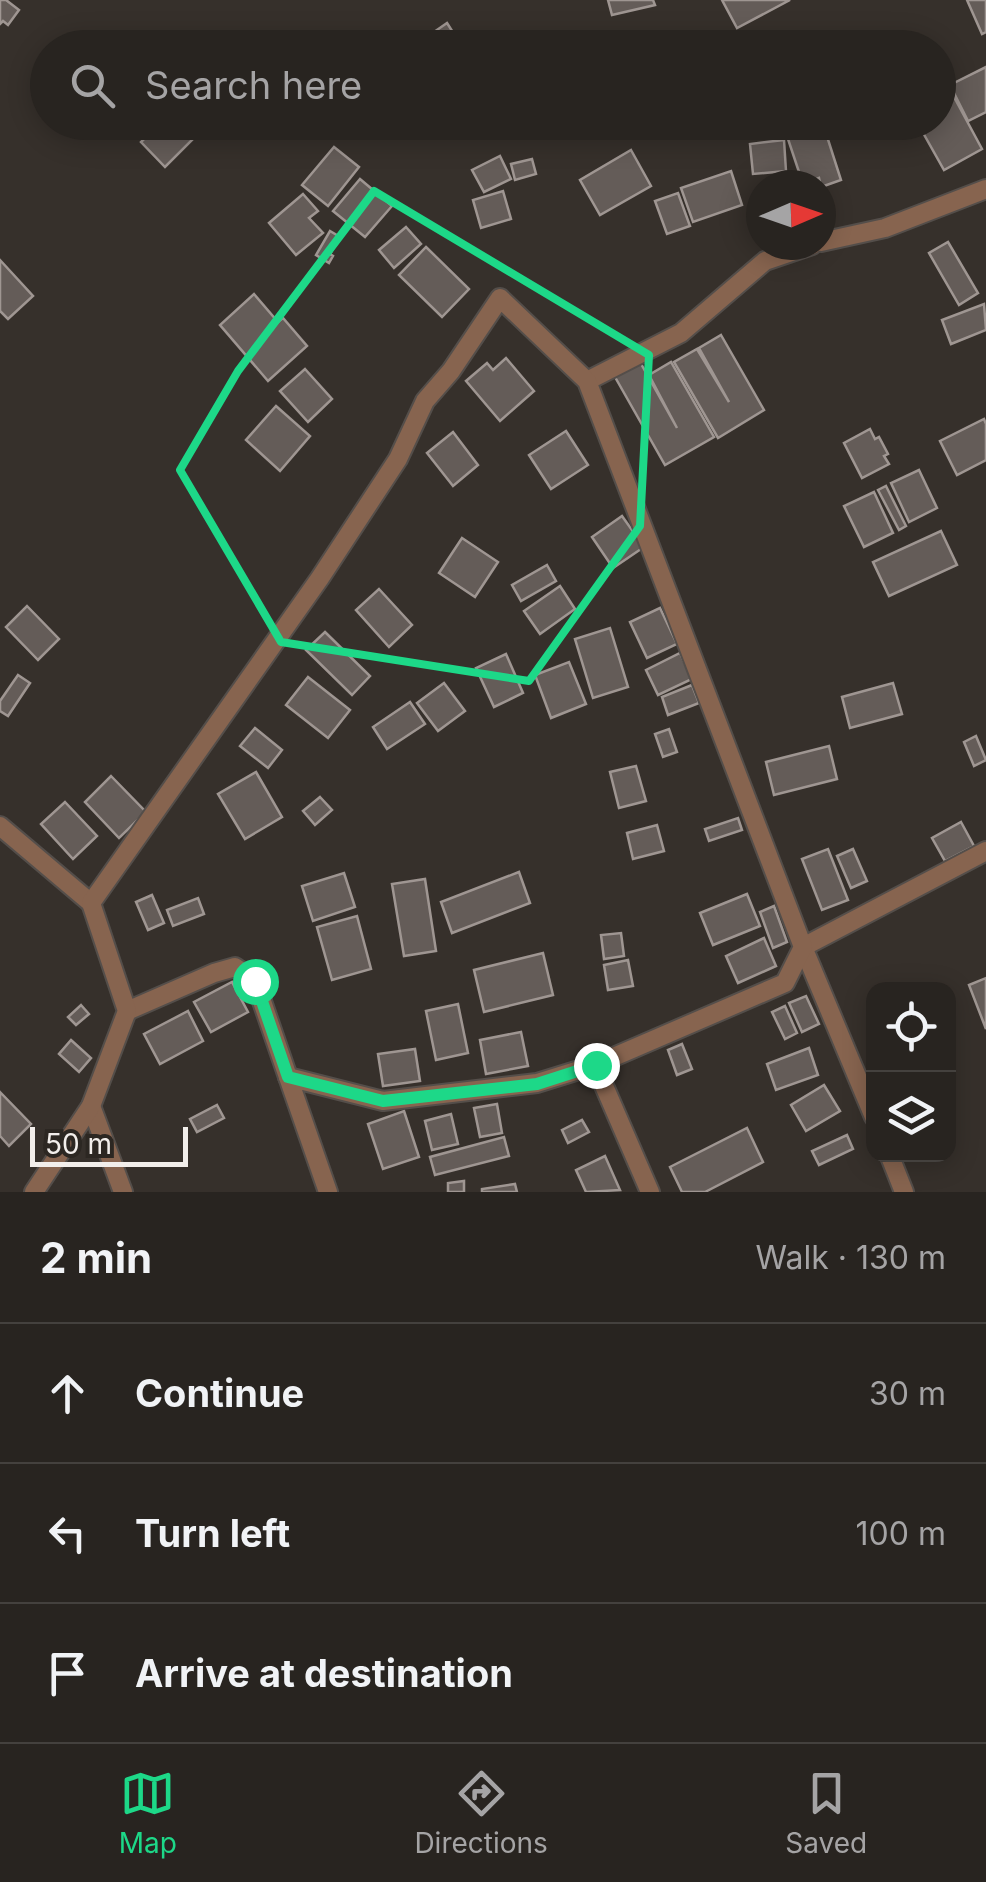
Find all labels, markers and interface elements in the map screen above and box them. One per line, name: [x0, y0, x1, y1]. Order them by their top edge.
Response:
search box: [30, 30, 956, 140]
icon: search: [65, 58, 120, 113]
text: Search here: [145, 62, 362, 108]
north arrow: [746, 170, 836, 260]
route start: [233, 959, 279, 1005]
map controls: [866, 982, 956, 1162]
button: locate: [866, 982, 956, 1072]
route end: [574, 1043, 620, 1089]
button: layers: [866, 1072, 956, 1162]
scale bar: [30, 1122, 188, 1166]
text: 50 m: [45, 1127, 112, 1161]
text: 2 min: [40, 1232, 152, 1283]
text: Walk · 130 m: [756, 1238, 946, 1277]
icon: ahead: [40, 1366, 95, 1421]
text: Continue: [135, 1370, 304, 1416]
text: 30 m: [869, 1374, 946, 1413]
icon: left: [40, 1506, 95, 1561]
text: Turn left: [135, 1510, 290, 1556]
text: 100 m: [856, 1514, 946, 1553]
icon: arrive: [40, 1646, 95, 1701]
text: Arrive at destination: [135, 1650, 513, 1696]
tab: Map: [119, 1766, 177, 1860]
tab: Directions: [414, 1766, 548, 1860]
tab: Saved: [785, 1766, 867, 1860]

